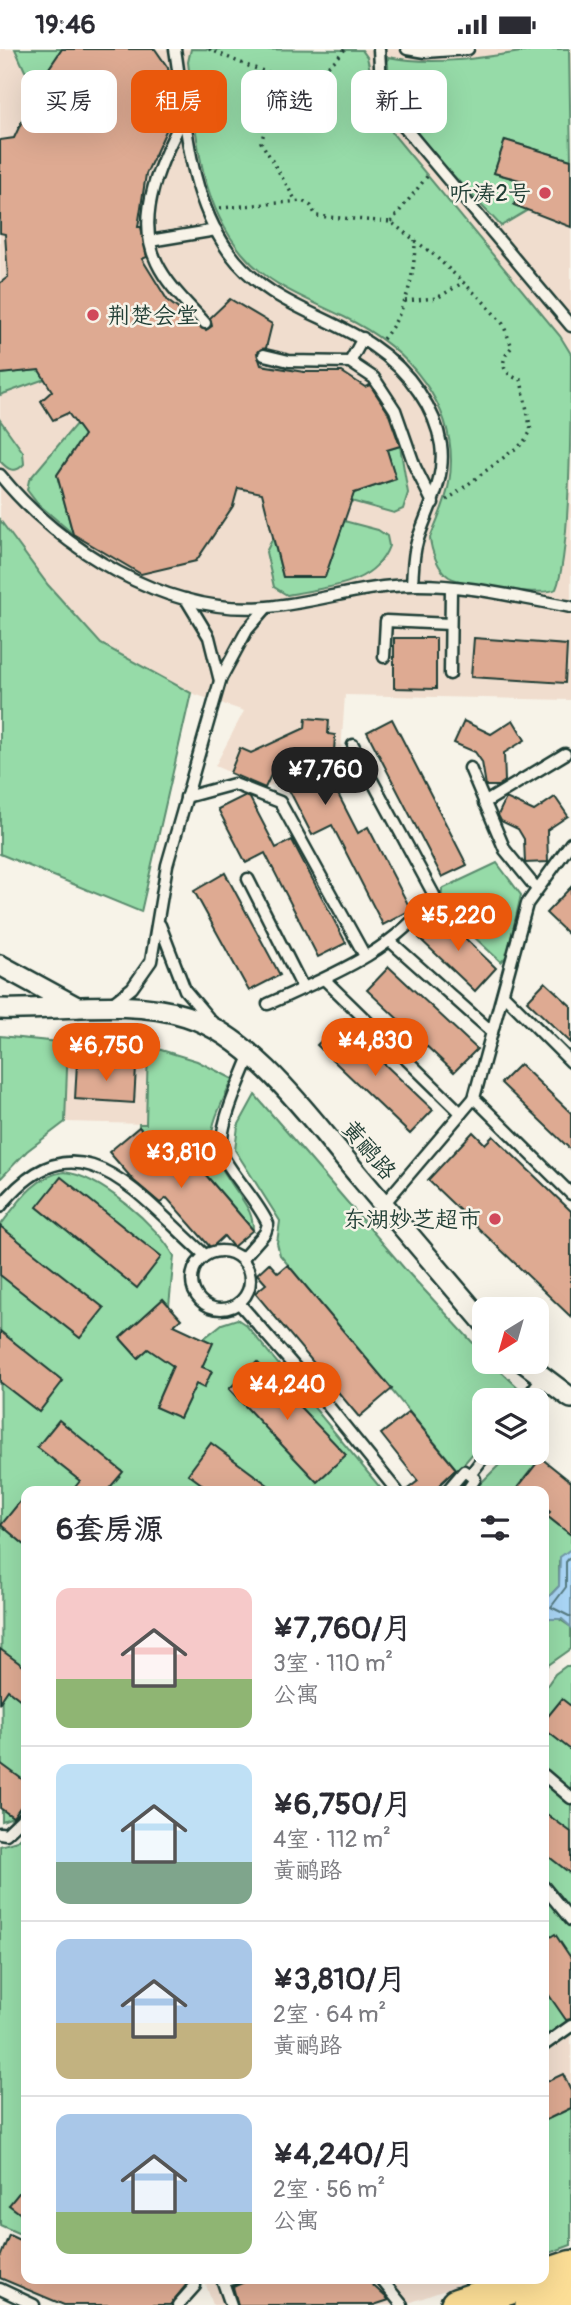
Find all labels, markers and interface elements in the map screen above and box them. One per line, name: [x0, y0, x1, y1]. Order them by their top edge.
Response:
text: 19:46: [35, 9, 96, 41]
chip: 买房: [21, 70, 117, 133]
chip: 租房: [131, 70, 227, 133]
chip: 筛选: [241, 70, 337, 133]
chip: 新上: [351, 70, 447, 133]
place label: 听涛2号: [449, 179, 531, 208]
marker: 听涛2号: [537, 185, 553, 201]
place label: 荆楚会堂: [107, 301, 199, 330]
marker: 荆楚会堂: [85, 307, 101, 323]
pin: ¥7,760: [268, 747, 382, 807]
text: ¥7,760: [287, 755, 363, 784]
pin: ¥5,220: [401, 893, 515, 953]
text: ¥5,220: [420, 901, 496, 930]
pin: ¥4,830: [318, 1019, 432, 1078]
pin: ¥6,750: [49, 1023, 163, 1083]
text: ¥4,830: [337, 1026, 413, 1055]
text: ¥6,750: [68, 1031, 144, 1060]
street label: 黄鹂路: [336, 1114, 402, 1186]
pin: ¥3,810: [124, 1131, 238, 1190]
text: ¥3,810: [146, 1138, 216, 1167]
place label: 东湖妙芝超市: [343, 1205, 481, 1234]
marker: 东湖妙芝超市: [487, 1211, 503, 1227]
north arrow: [472, 1297, 550, 1374]
map controls: [472, 1297, 549, 1465]
pin: ¥4,240: [230, 1363, 344, 1422]
text: ¥4,240: [248, 1370, 326, 1399]
button: layers: [472, 1388, 549, 1465]
icon: filters: [476, 1509, 514, 1547]
text: 6套房源: [56, 1511, 163, 1548]
text: ¥7,760/月: [273, 1610, 412, 1647]
icon: home: [112, 1616, 196, 1700]
text: 3室 · 110 m²: [273, 1649, 393, 1678]
text: 公寓: [273, 1680, 319, 1709]
text: ¥6,750/月: [273, 1786, 412, 1823]
icon: home: [112, 1792, 196, 1876]
text: 4室 · 112 m²: [273, 1825, 391, 1854]
text: 黄鹂路: [273, 1856, 342, 1885]
text: ¥3,810/月: [273, 1961, 406, 1998]
icon: home: [112, 1967, 196, 2051]
text: 2室 · 64 m²: [273, 2000, 386, 2029]
text: 黄鹂路: [273, 2031, 342, 2060]
text: ¥4,240/月: [273, 2136, 414, 2173]
icon: home: [112, 2142, 196, 2226]
text: 2室 · 56 m²: [273, 2175, 385, 2204]
text: 公寓: [273, 2206, 319, 2235]

